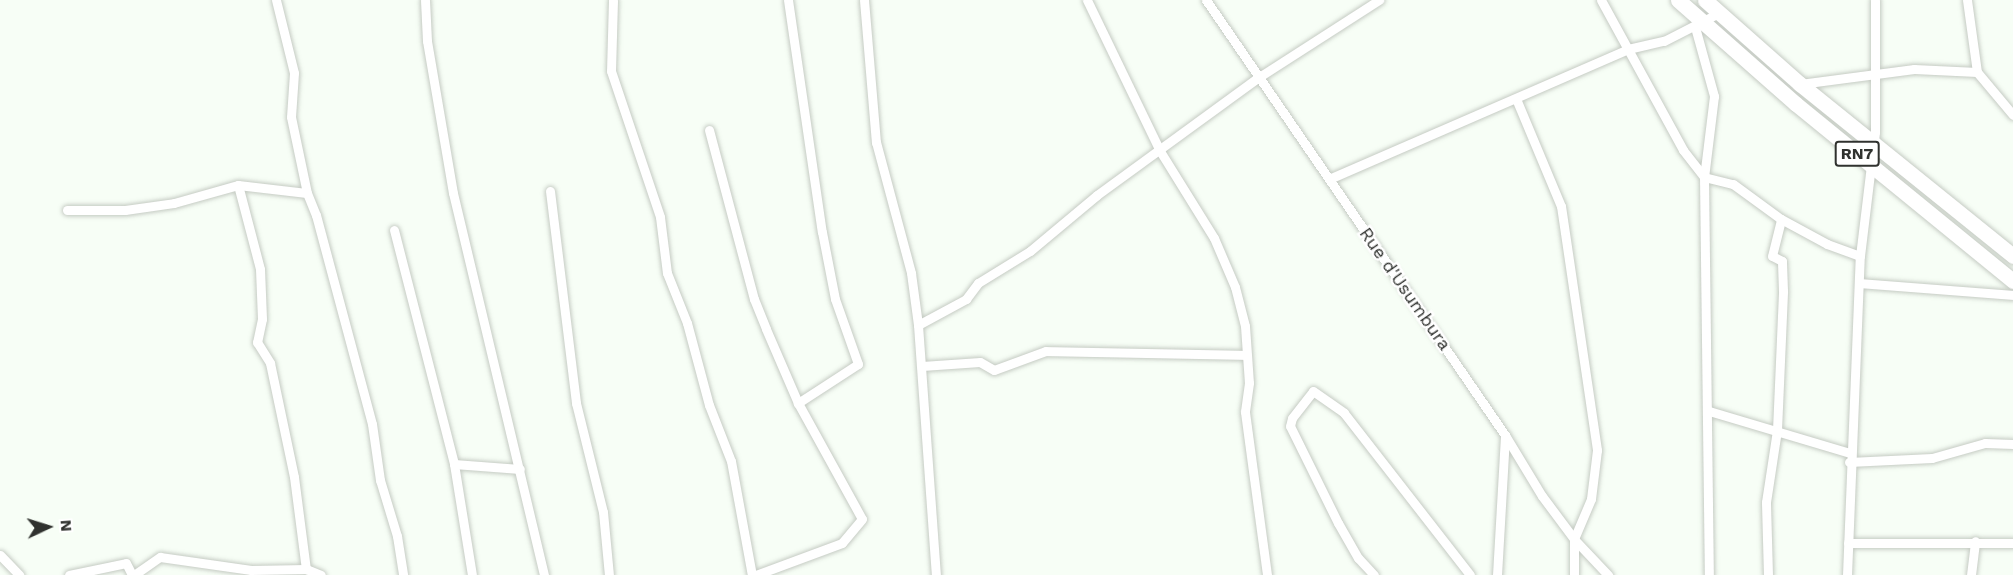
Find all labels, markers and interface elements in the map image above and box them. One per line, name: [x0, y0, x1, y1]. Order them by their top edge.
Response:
road number: RN7: [1834, 141, 1880, 167]
street label: Rue d'Usumbura: [1355, 223, 1455, 355]
north arrow: [18, 497, 78, 557]
text: N: [57, 519, 76, 532]

